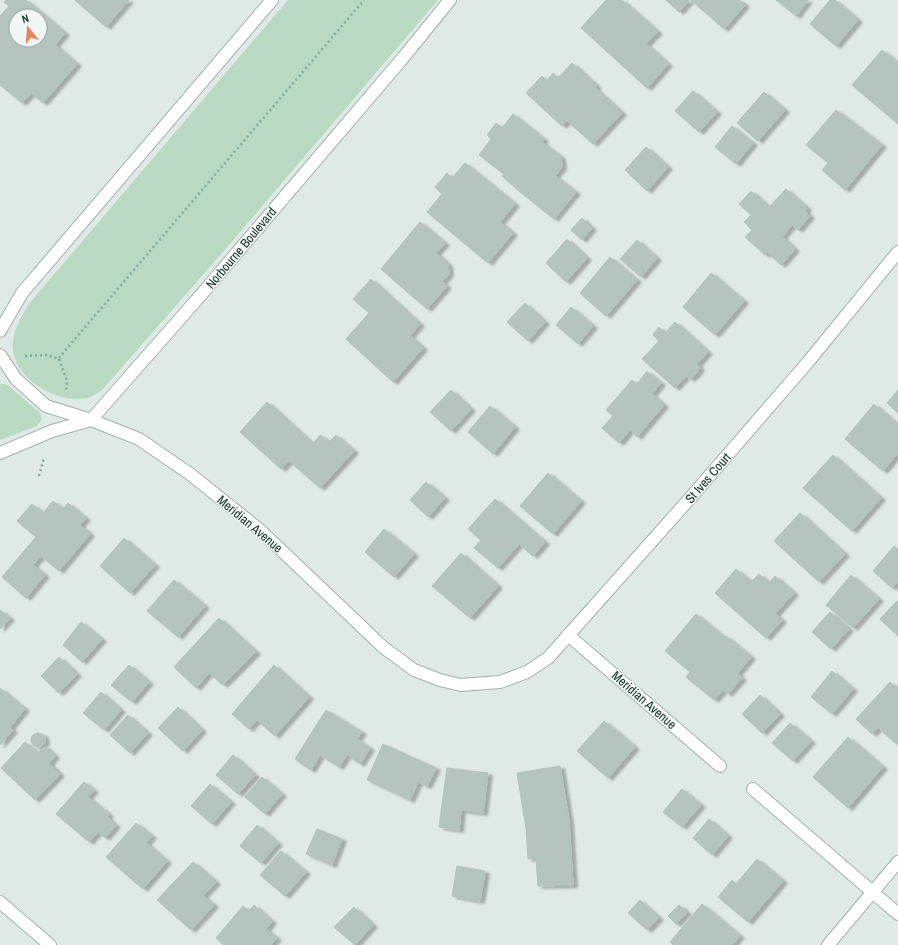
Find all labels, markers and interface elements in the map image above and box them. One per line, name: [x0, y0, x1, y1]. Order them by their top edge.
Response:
north arrow: [8, 8, 48, 48]
text: N: [20, 11, 30, 26]
street label: Norbourne Boulevard: [202, 204, 280, 292]
street label: St Ives Court: [681, 449, 735, 507]
street label: Meridian Avenue: [214, 492, 286, 556]
street label: Meridian Avenue: [608, 667, 680, 733]

